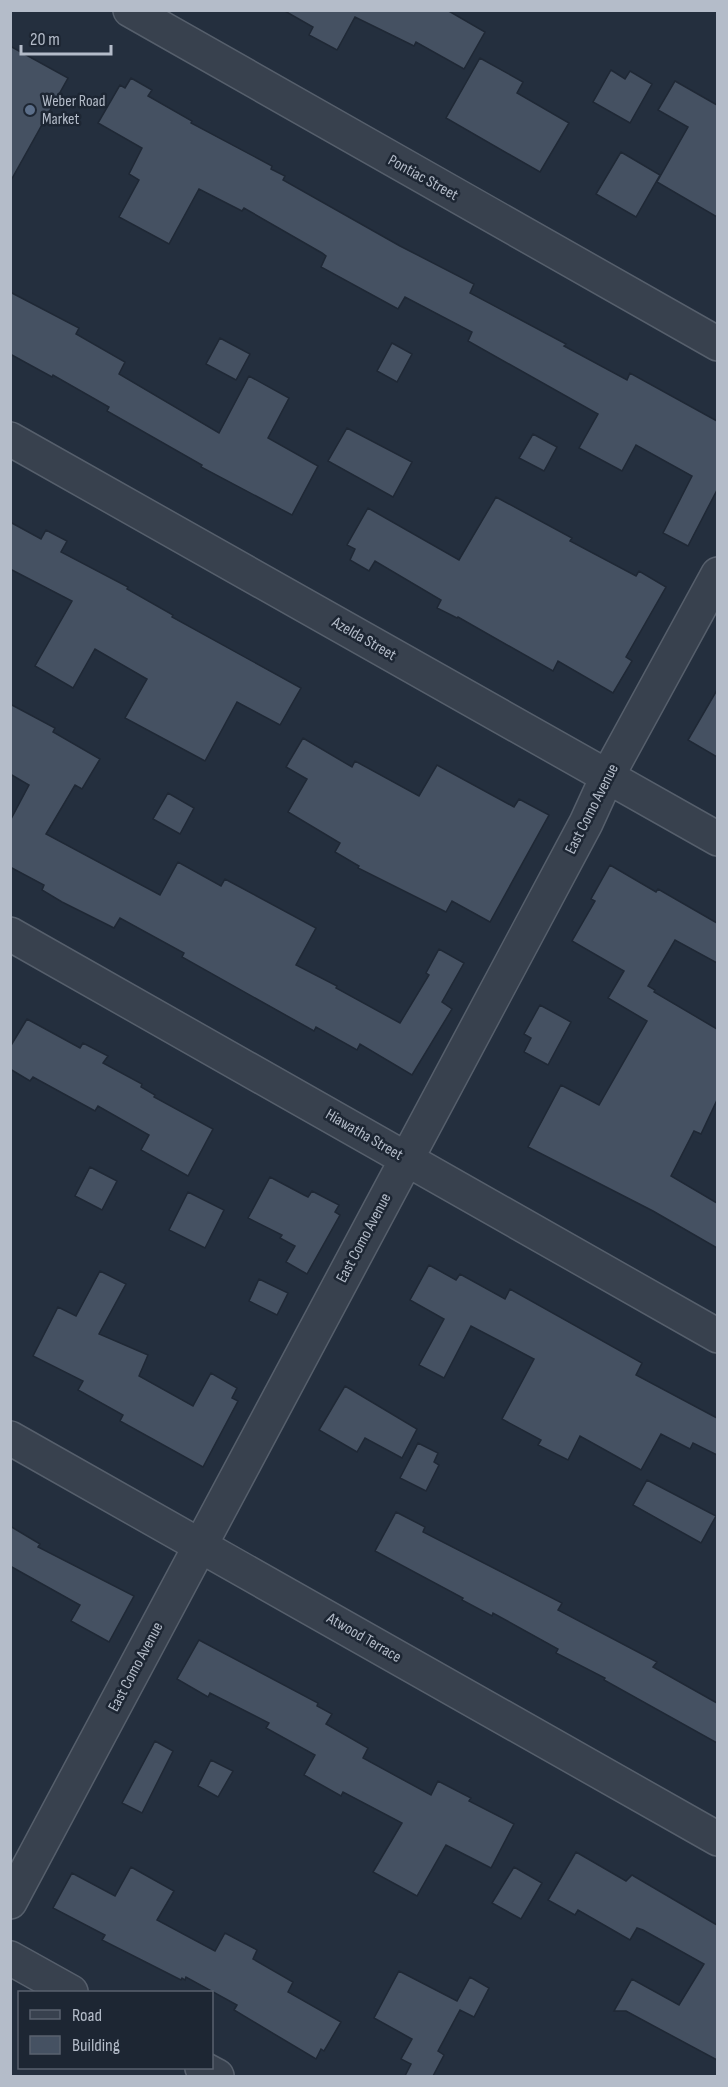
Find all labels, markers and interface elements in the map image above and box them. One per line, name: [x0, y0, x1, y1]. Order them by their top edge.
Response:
scale bar: [21, 18, 111, 56]
text: 20 m: [30, 29, 60, 50]
place label: Weber Road Market: [42, 92, 105, 129]
marker: Weber Road Market: [23, 103, 37, 117]
street label: Pontiac Street: [385, 151, 461, 205]
street label: Azelda Street: [328, 613, 400, 665]
street label: East Como Avenue: [561, 761, 623, 857]
street label: Hiawatha Street: [322, 1105, 406, 1165]
street label: East Como Avenue: [332, 1190, 396, 1286]
street label: Atwood Terrace: [322, 1609, 405, 1667]
street label: East Como Avenue: [104, 1619, 168, 1715]
legend: [18, 1991, 213, 2069]
text: Road: [72, 2005, 102, 2026]
text: Building: [72, 2035, 120, 2056]

